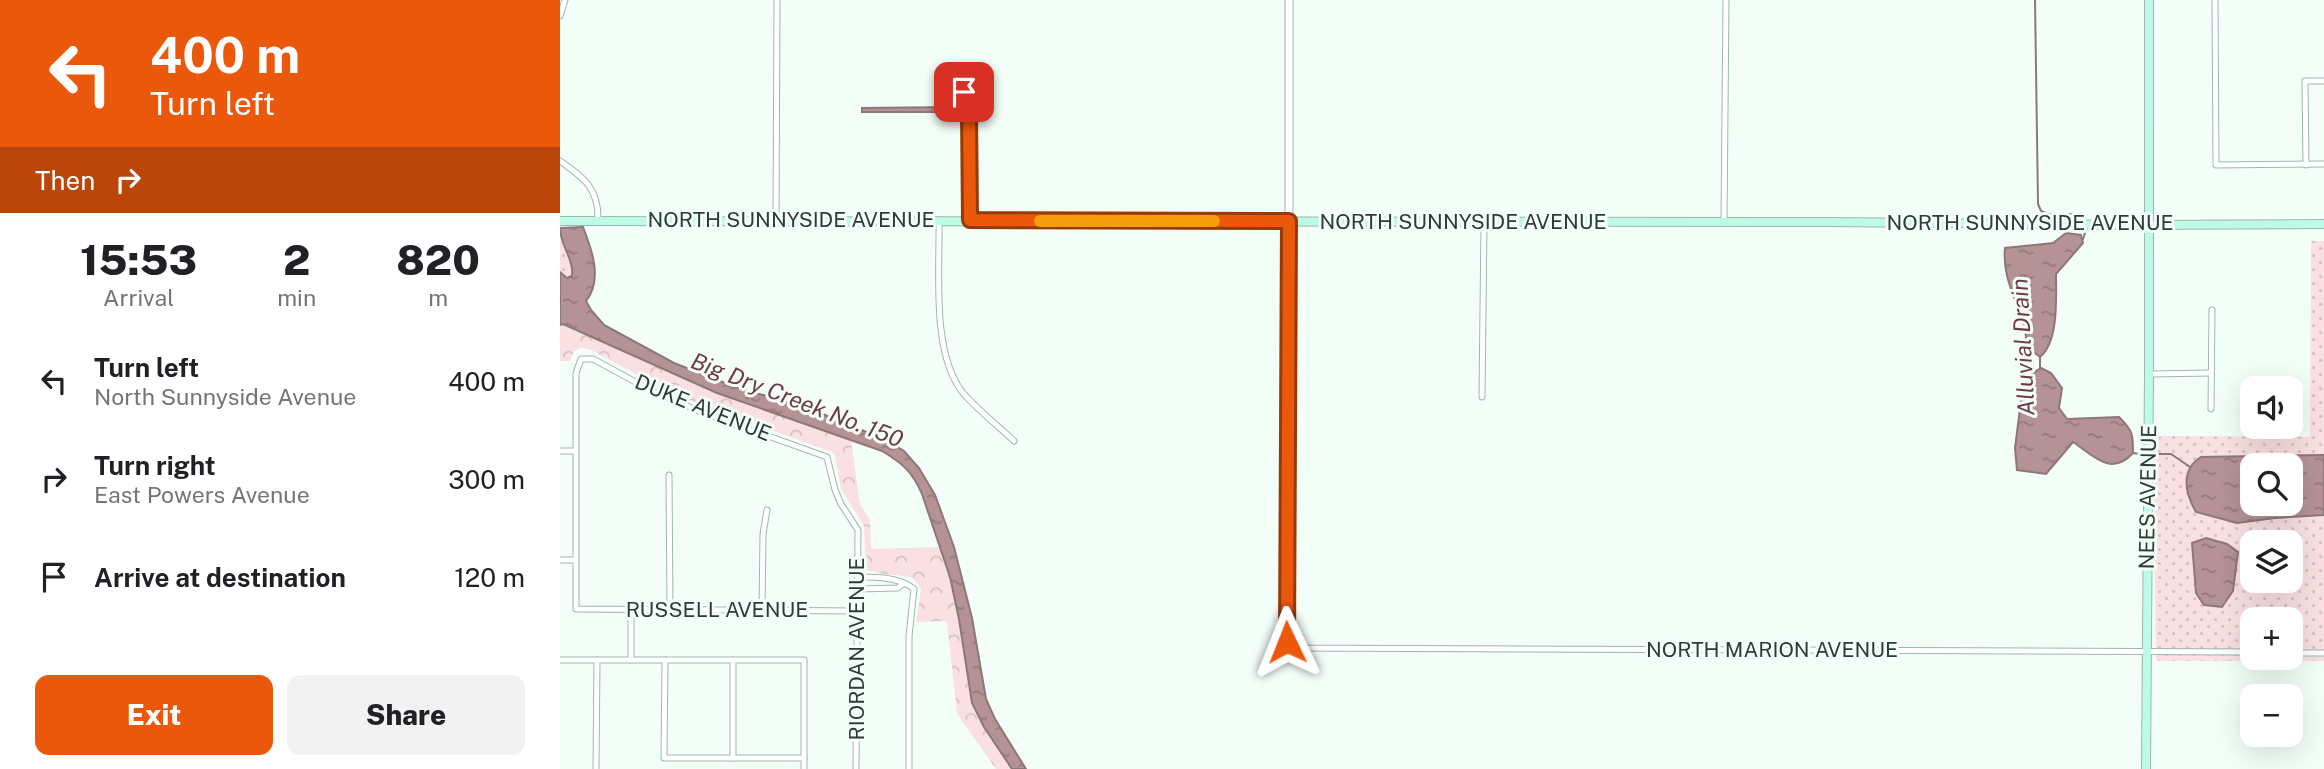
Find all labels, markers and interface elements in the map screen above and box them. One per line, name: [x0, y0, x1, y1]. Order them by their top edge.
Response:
text: 400 m: [150, 26, 300, 84]
icon: left: [35, 28, 126, 119]
pin: [934, 62, 994, 122]
icon: arrive: [945, 73, 983, 111]
text: Turn left: [150, 85, 275, 122]
icon: right: [109, 161, 147, 199]
text: Then: [35, 165, 95, 196]
street label: NORTH SUNNYSIDE AVENUE: [647, 207, 935, 232]
street label: NORTH SUNNYSIDE AVENUE: [1319, 209, 1607, 234]
street label: NORTH SUNNYSIDE AVENUE: [1886, 210, 2174, 235]
text: 15:53: [80, 235, 197, 284]
text: 2: [283, 235, 310, 284]
text: 820: [396, 235, 480, 284]
water label: Alluvial Drain: [2005, 278, 2040, 416]
text: Arrival: [103, 284, 174, 311]
text: min: [277, 284, 316, 311]
text: m: [428, 284, 448, 311]
water label: Big Dry Creek No. 150: [687, 347, 907, 453]
text: Turn left: [94, 352, 199, 383]
icon: left: [35, 362, 73, 400]
text: 400 m: [448, 366, 525, 397]
street label: DUKE AVENUE: [631, 369, 775, 446]
map controls: [2240, 376, 2303, 747]
button: sound: [2240, 376, 2303, 439]
text: North Sunnyside Avenue: [94, 383, 356, 410]
street label: NEES AVENUE: [2134, 425, 2161, 569]
text: Turn right: [94, 450, 216, 481]
button: search: [2240, 453, 2303, 516]
icon: right: [35, 460, 73, 498]
text: 300 m: [448, 464, 525, 495]
text: East Powers Avenue: [94, 481, 310, 508]
button: layers: [2240, 530, 2303, 593]
icon: arrive: [35, 558, 73, 596]
street label: RIORDAN AVENUE: [844, 558, 869, 740]
text: Arrive at destination: [94, 562, 346, 593]
text: 120 m: [454, 562, 525, 593]
street label: RUSSELL AVENUE: [626, 597, 808, 622]
position arrow: [1250, 605, 1324, 679]
button: +: [2240, 607, 2303, 670]
street label: NORTH MARION AVENUE: [1646, 637, 1898, 662]
button: Exit: [35, 675, 273, 755]
button: Share: [287, 675, 525, 755]
button: −: [2240, 684, 2303, 747]

